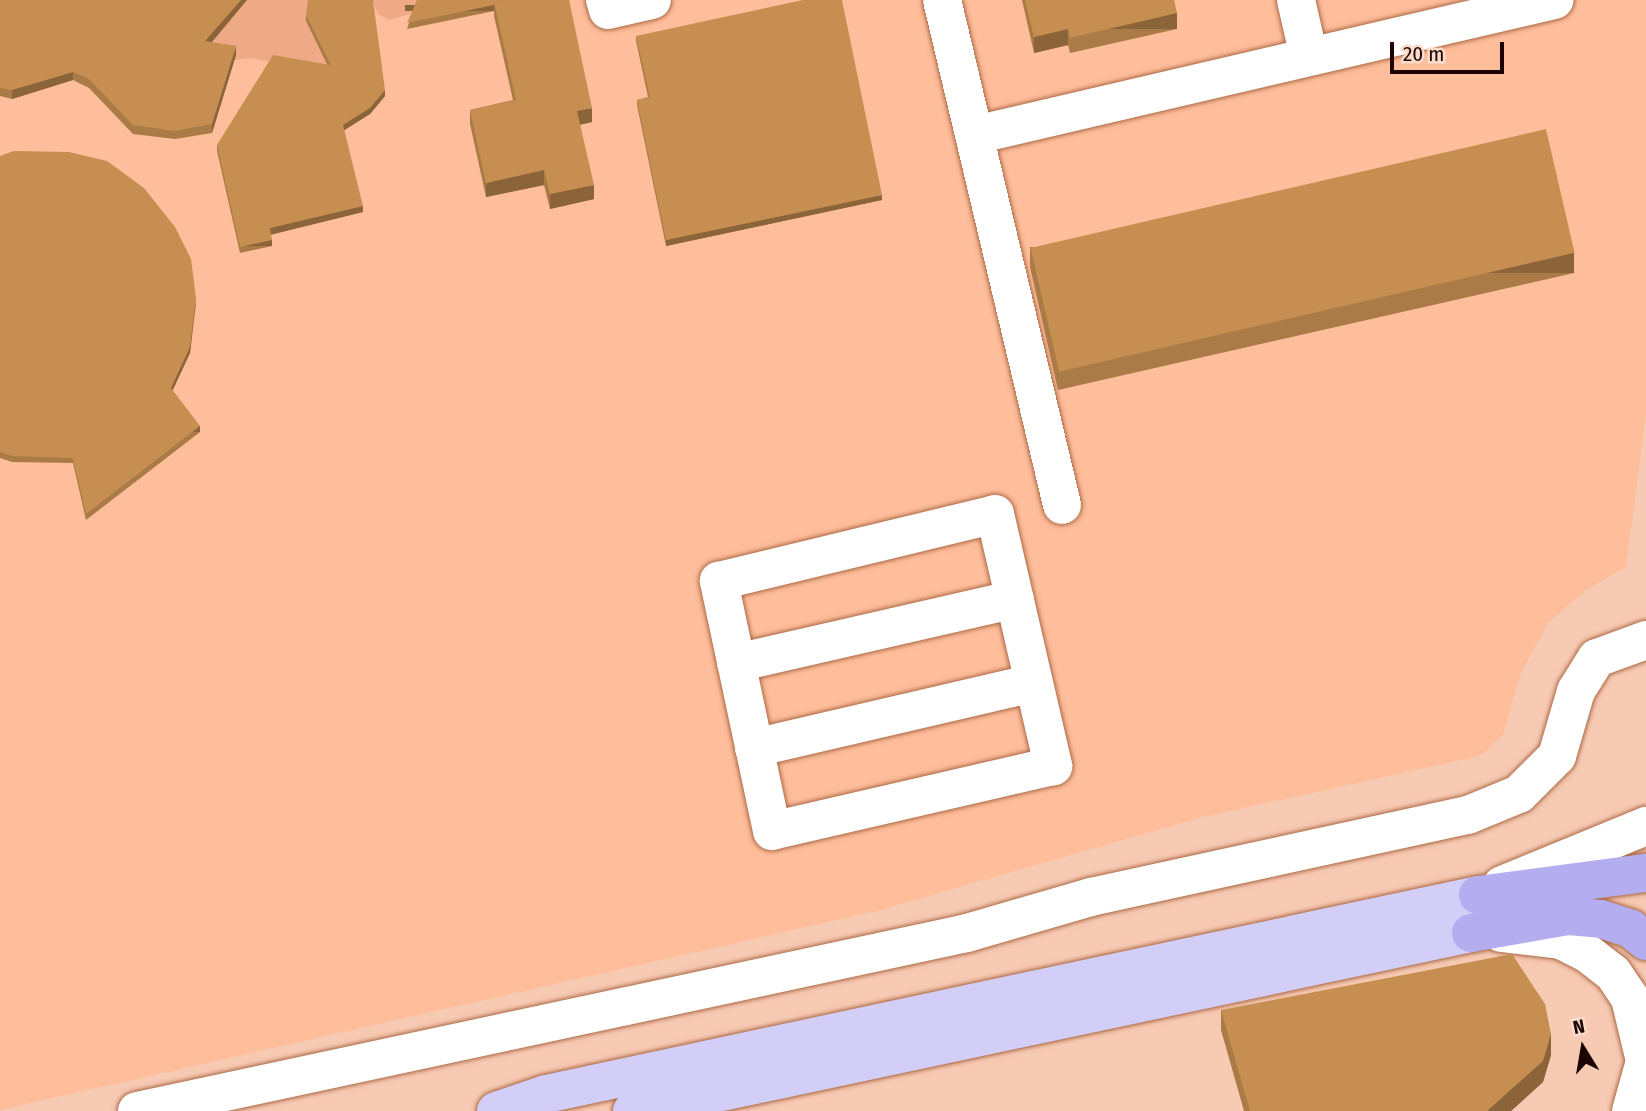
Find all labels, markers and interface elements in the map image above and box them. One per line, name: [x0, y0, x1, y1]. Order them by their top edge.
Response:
scale bar: [1394, 28, 1508, 72]
text: 20 m: [1403, 41, 1444, 67]
north arrow: [1548, 1013, 1618, 1083]
text: N: [1571, 1015, 1587, 1039]

